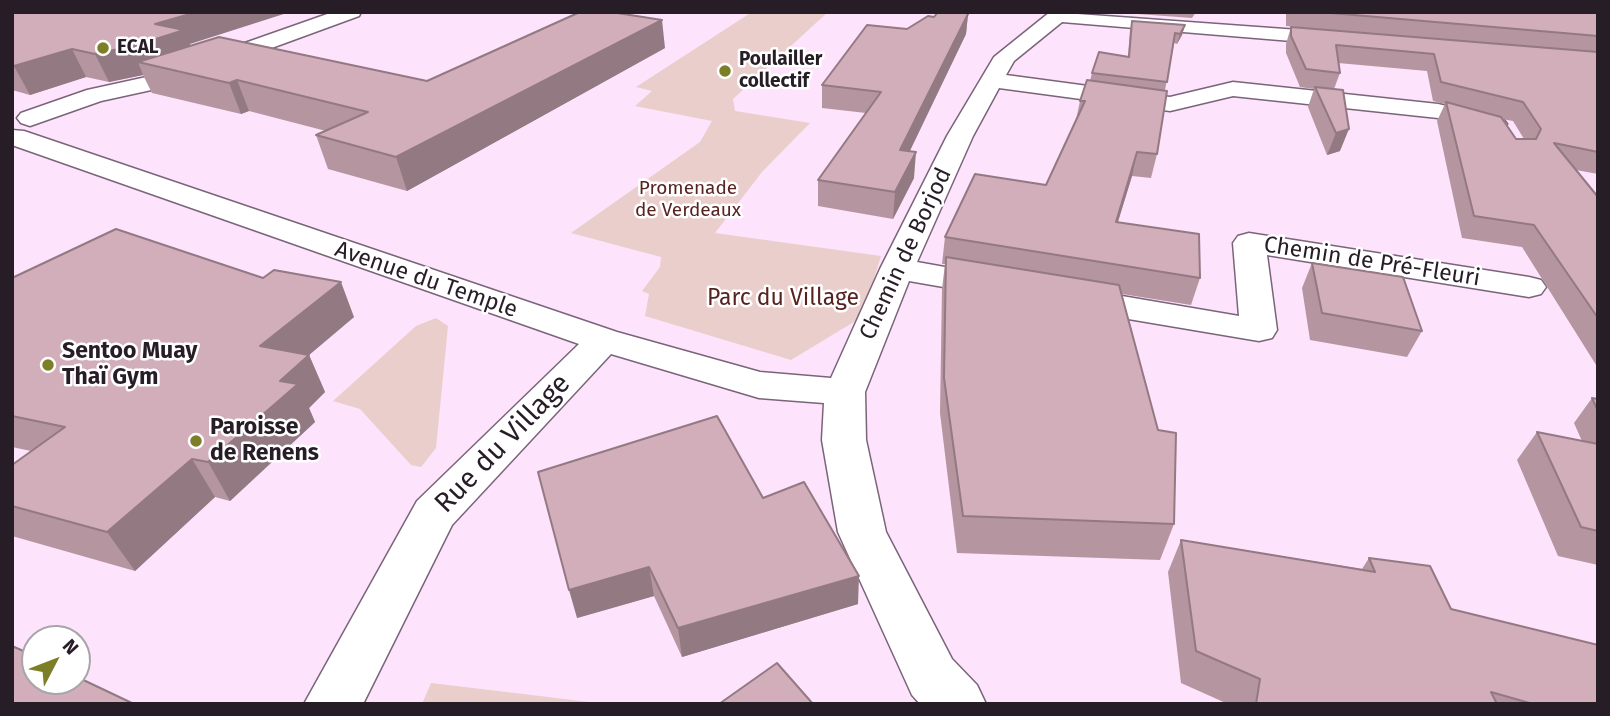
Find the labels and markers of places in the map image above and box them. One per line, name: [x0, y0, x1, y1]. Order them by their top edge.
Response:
place label: ECAL: [117, 37, 159, 59]
marker: ECAL: [95, 40, 111, 56]
place label: Poulailler collectif: [739, 49, 822, 93]
marker: Poulailler collectif: [717, 63, 733, 79]
place label: Sentoo Muay Thaï Gym: [62, 338, 197, 392]
marker: Sentoo Muay Thaï Gym: [40, 357, 56, 373]
place label: Paroisse de Renens: [210, 414, 319, 468]
marker: Paroisse de Renens: [188, 433, 204, 449]

